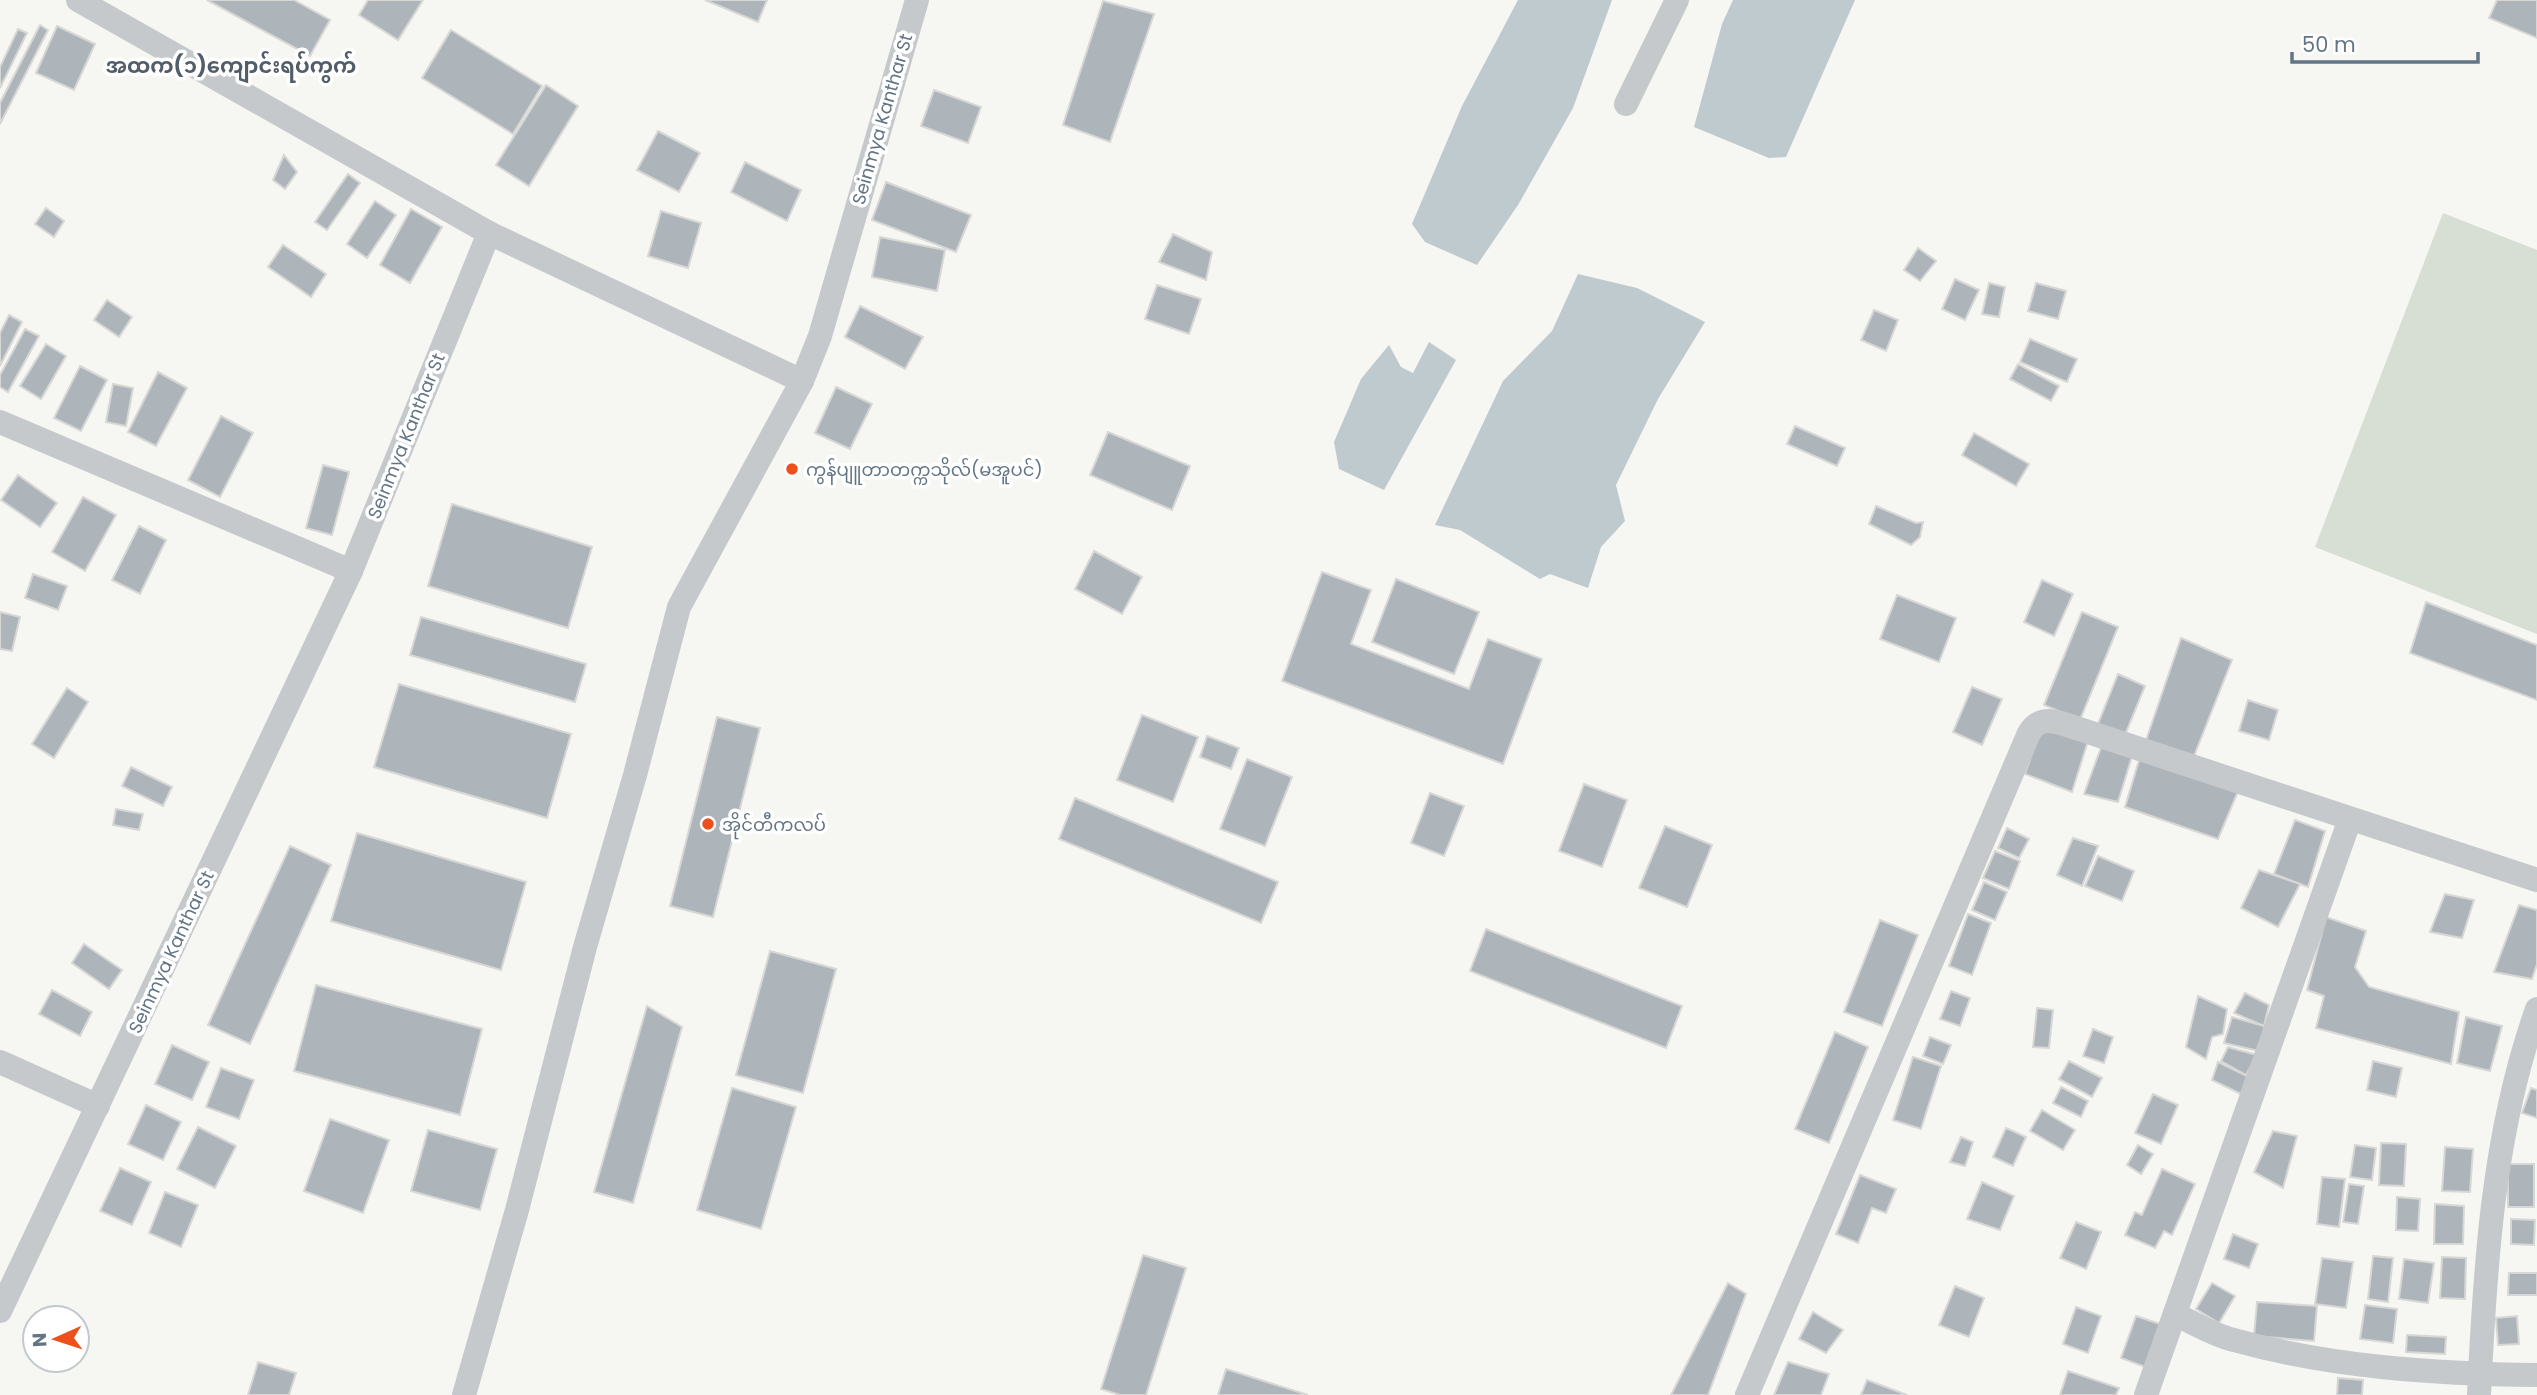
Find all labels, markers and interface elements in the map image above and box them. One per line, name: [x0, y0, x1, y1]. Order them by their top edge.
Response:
scale bar: [2292, 21, 2478, 65]
text: 50 m: [2302, 30, 2356, 59]
street label: Seinmya Kanthar St: [846, 31, 918, 207]
district label: အထက(၁)ကျောင်းရပ်ကွက်: [106, 50, 356, 84]
street label: Seinmya Kanthar St: [361, 349, 451, 523]
place label: ကွန်ပျူတာတက္ကသိုလ်(မအူပင်): [806, 456, 1043, 485]
marker: ကွန်ပျူတာတက္ကသိုလ်(မအူပင်): [784, 461, 800, 477]
place label: အိုင်တီကလပ်: [722, 811, 826, 840]
marker: အိုင်တီကလပ်: [700, 816, 716, 832]
street label: Seinmya Kanthar St: [122, 867, 220, 1037]
north arrow: [21, 1304, 91, 1374]
text: N: [26, 1332, 53, 1348]

